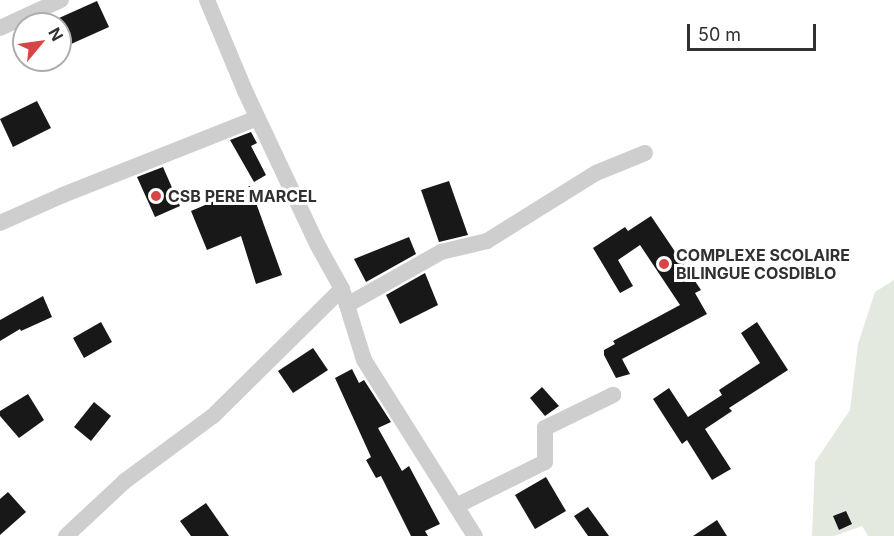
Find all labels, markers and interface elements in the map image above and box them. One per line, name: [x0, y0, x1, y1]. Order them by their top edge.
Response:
north arrow: [12, 12, 72, 72]
scale bar: [690, 12, 819, 50]
text: N: [44, 24, 68, 44]
text: 50 m: [698, 24, 741, 45]
place label: CSB PERE MARCEL: [168, 186, 317, 206]
marker: CSB PERE MARCEL: [149, 189, 163, 203]
place label: COMPLEXE SCOLAIRE BILINGUE COSDIBLO: [676, 245, 850, 283]
marker: COMPLEXE SCOLAIRE BILINGUE COSDIBLO: [657, 257, 671, 271]

